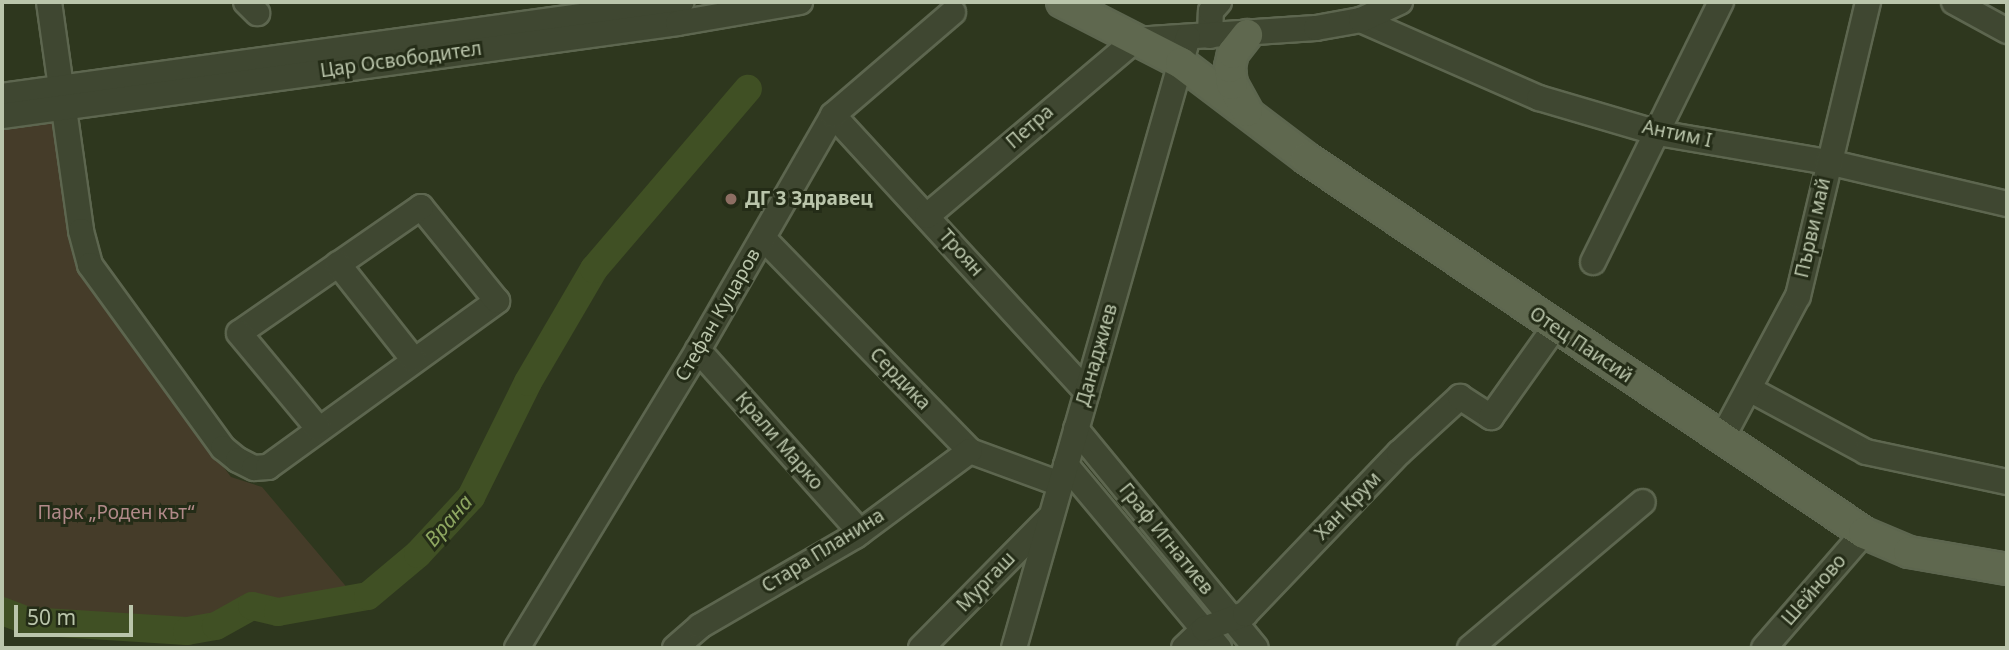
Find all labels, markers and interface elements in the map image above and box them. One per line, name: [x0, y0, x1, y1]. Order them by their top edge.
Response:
street label: Цар Освободител: [319, 37, 483, 83]
street label: Петра: [1002, 100, 1058, 154]
street label: Антим I: [1640, 116, 1714, 152]
street label: Първи май: [1790, 176, 1836, 280]
place label: ДГ 3 Здравец: [745, 188, 873, 210]
marker: ДГ 3 Здравец: [723, 191, 739, 207]
street label: Троян: [934, 225, 988, 281]
street label: Стефан Куцаров: [671, 245, 765, 385]
street label: Данаджиев: [1071, 301, 1123, 409]
street label: Отец Паисий: [1525, 302, 1637, 388]
street label: Сердика: [865, 343, 935, 415]
street label: Крали Марко: [730, 387, 828, 495]
street label: Хан Крум: [1310, 467, 1386, 545]
street label: Граф Игнатиев: [1114, 479, 1218, 599]
water label: Врана: [419, 489, 477, 551]
park label: Парк „Роден кът“: [37, 502, 195, 524]
street label: Стара Планина: [758, 504, 888, 598]
street label: Мургаш: [952, 547, 1020, 617]
street label: Шейново: [1777, 550, 1851, 630]
scale bar: [18, 590, 136, 634]
text: 50 m: [27, 603, 76, 631]

